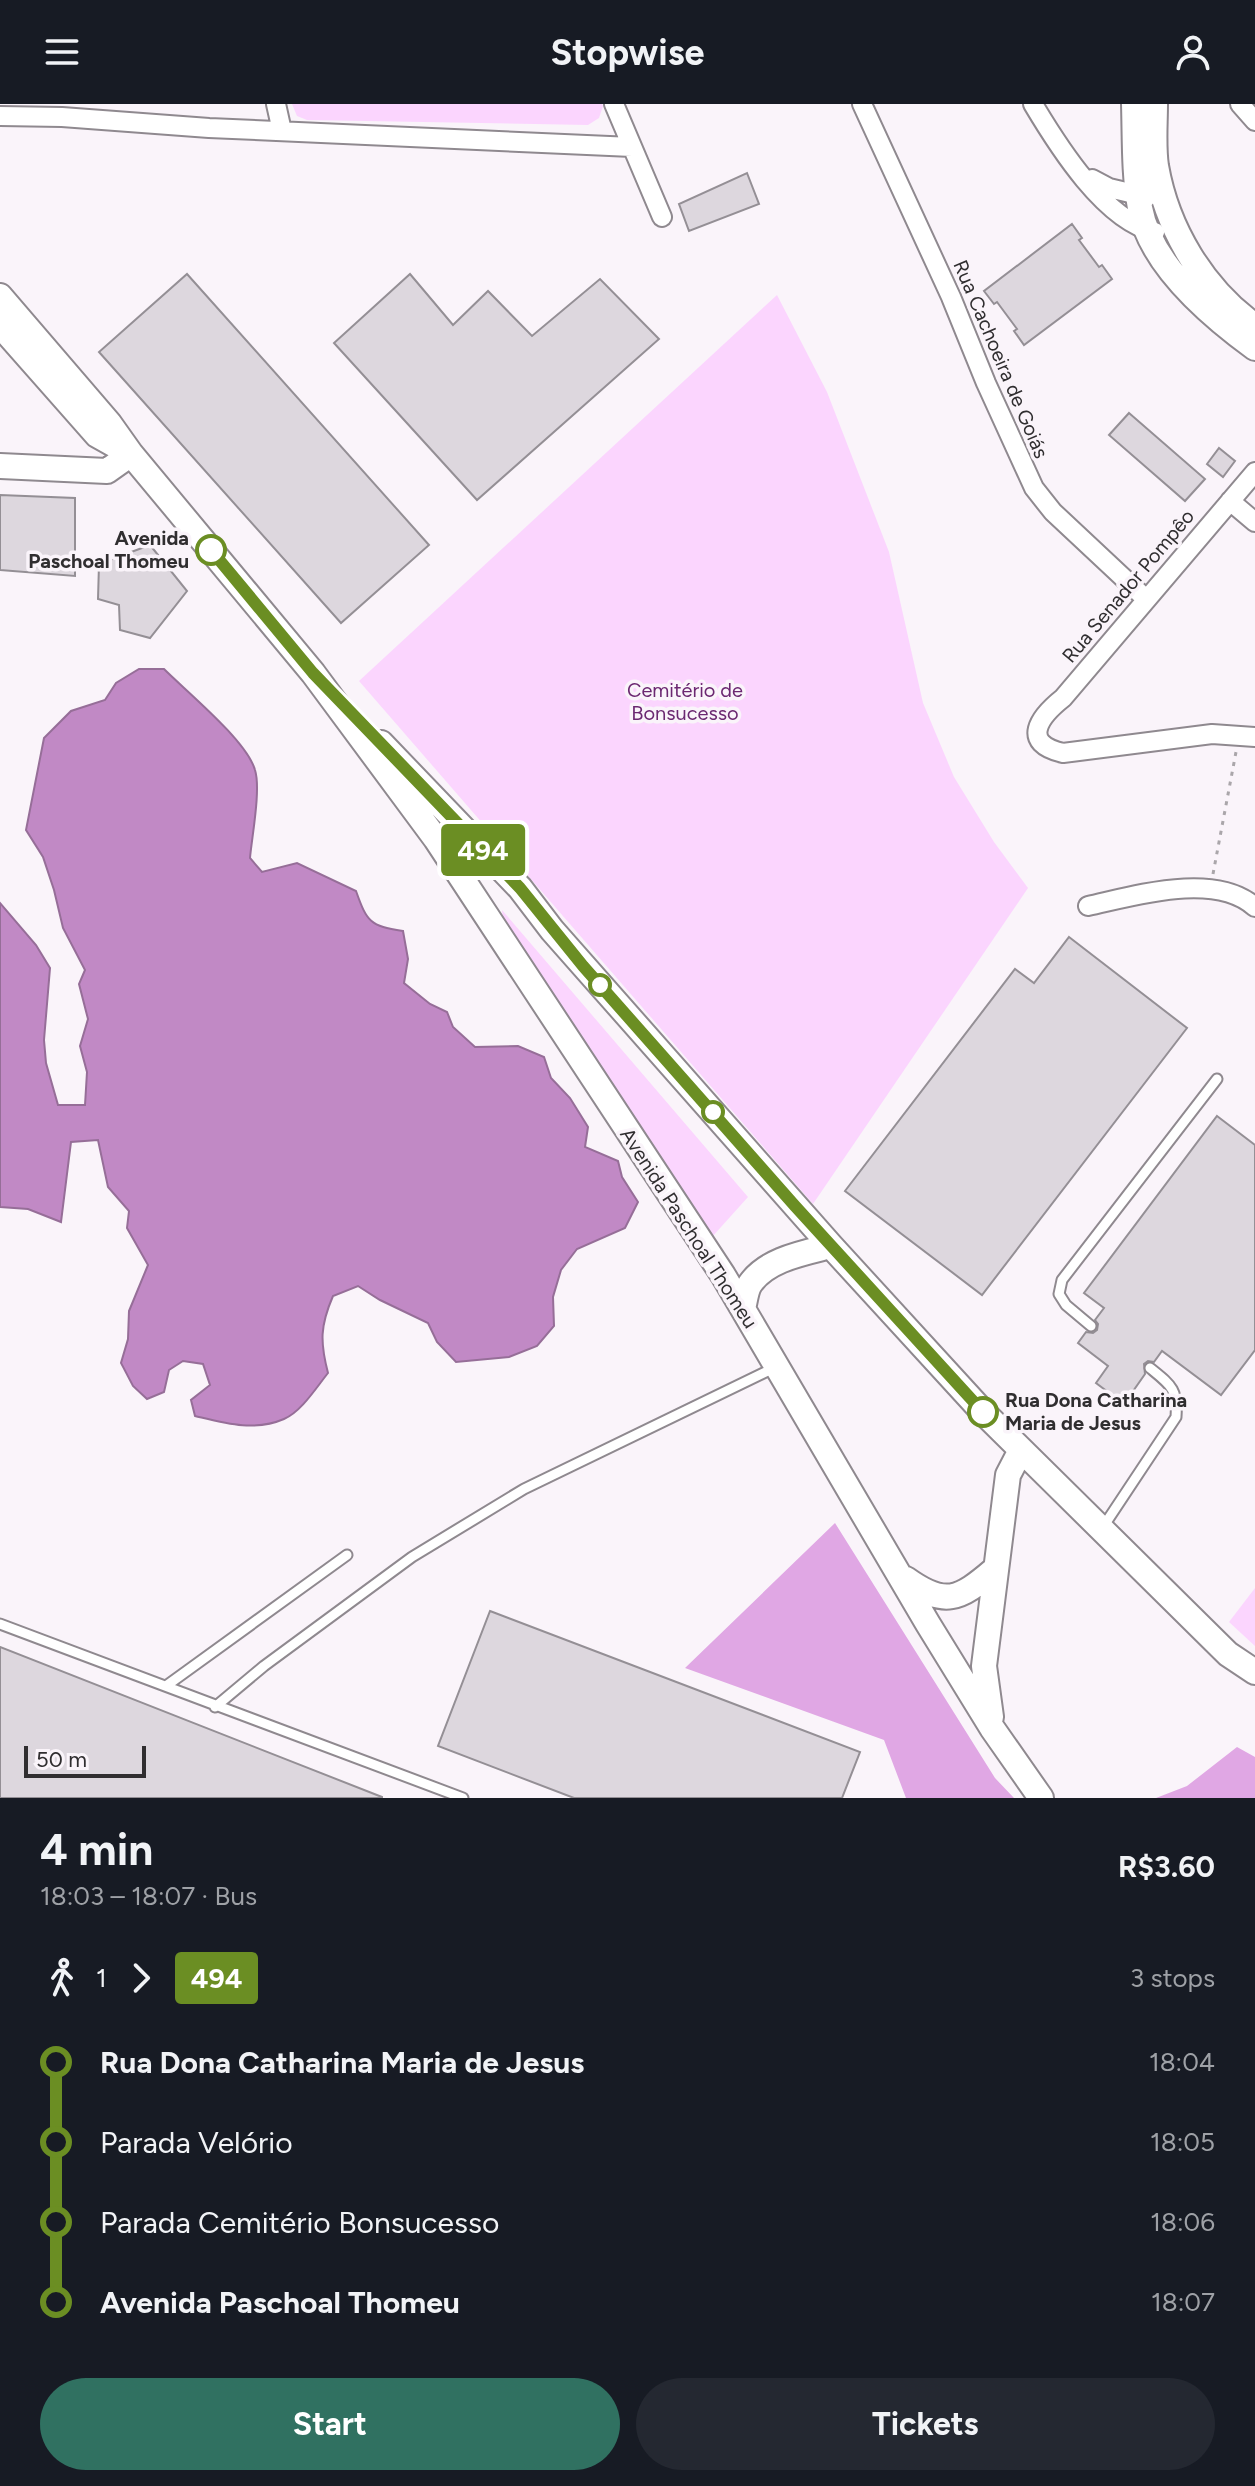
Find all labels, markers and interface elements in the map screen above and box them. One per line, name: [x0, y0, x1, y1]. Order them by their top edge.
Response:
icon: menu: [40, 30, 84, 74]
icon: person: [1171, 30, 1215, 74]
text: Stopwise: [551, 31, 704, 74]
street label: Rua Cachoeira de Goiás: [948, 256, 1054, 462]
street label: Rua Senador Pompêo: [1057, 504, 1199, 668]
place label: Avenida Paschoal Thomeu: [28, 526, 189, 573]
marker: Avenida Paschoal Thomeu: [196, 535, 226, 565]
park label: Cemitério de Bonsucesso: [627, 678, 743, 725]
line badge: 494: [437, 824, 529, 876]
text: 494: [457, 833, 509, 867]
unlabelled marker: [589, 974, 611, 996]
unlabelled marker: [702, 1101, 724, 1123]
street label: Avenida Paschoal Thomeu: [615, 1123, 763, 1333]
place label: Rua Dona Catharina Maria de Jesus: [1005, 1388, 1187, 1435]
marker: Rua Dona Catharina Maria de Jesus: [968, 1397, 998, 1427]
scale bar: [24, 1742, 146, 1778]
text: 50 m: [36, 1746, 87, 1773]
text: 4 min: [40, 1823, 153, 1876]
text: R$3.60: [1118, 1848, 1215, 1885]
text: 18:03 – 18:07 · Bus: [40, 1880, 257, 1912]
icon: walk: [40, 1956, 84, 2000]
icon: forward: [119, 1956, 163, 2000]
text: 494: [191, 1961, 242, 1995]
text: 1: [96, 1962, 107, 1994]
text: 3 stops: [1130, 1962, 1215, 1994]
text: Rua Dona Catharina Maria de Jesus: [100, 2044, 584, 2081]
text: 18:04: [1149, 2046, 1215, 2078]
text: Parada Velório: [100, 2124, 293, 2161]
text: 18:05: [1150, 2126, 1215, 2158]
text: Parada Cemitério Bonsucesso: [100, 2204, 499, 2241]
text: 18:06: [1150, 2206, 1215, 2238]
text: Avenida Paschoal Thomeu: [100, 2284, 460, 2321]
text: 18:07: [1151, 2286, 1215, 2318]
button: Start: [40, 2378, 620, 2470]
button: Tickets: [636, 2378, 1215, 2470]

